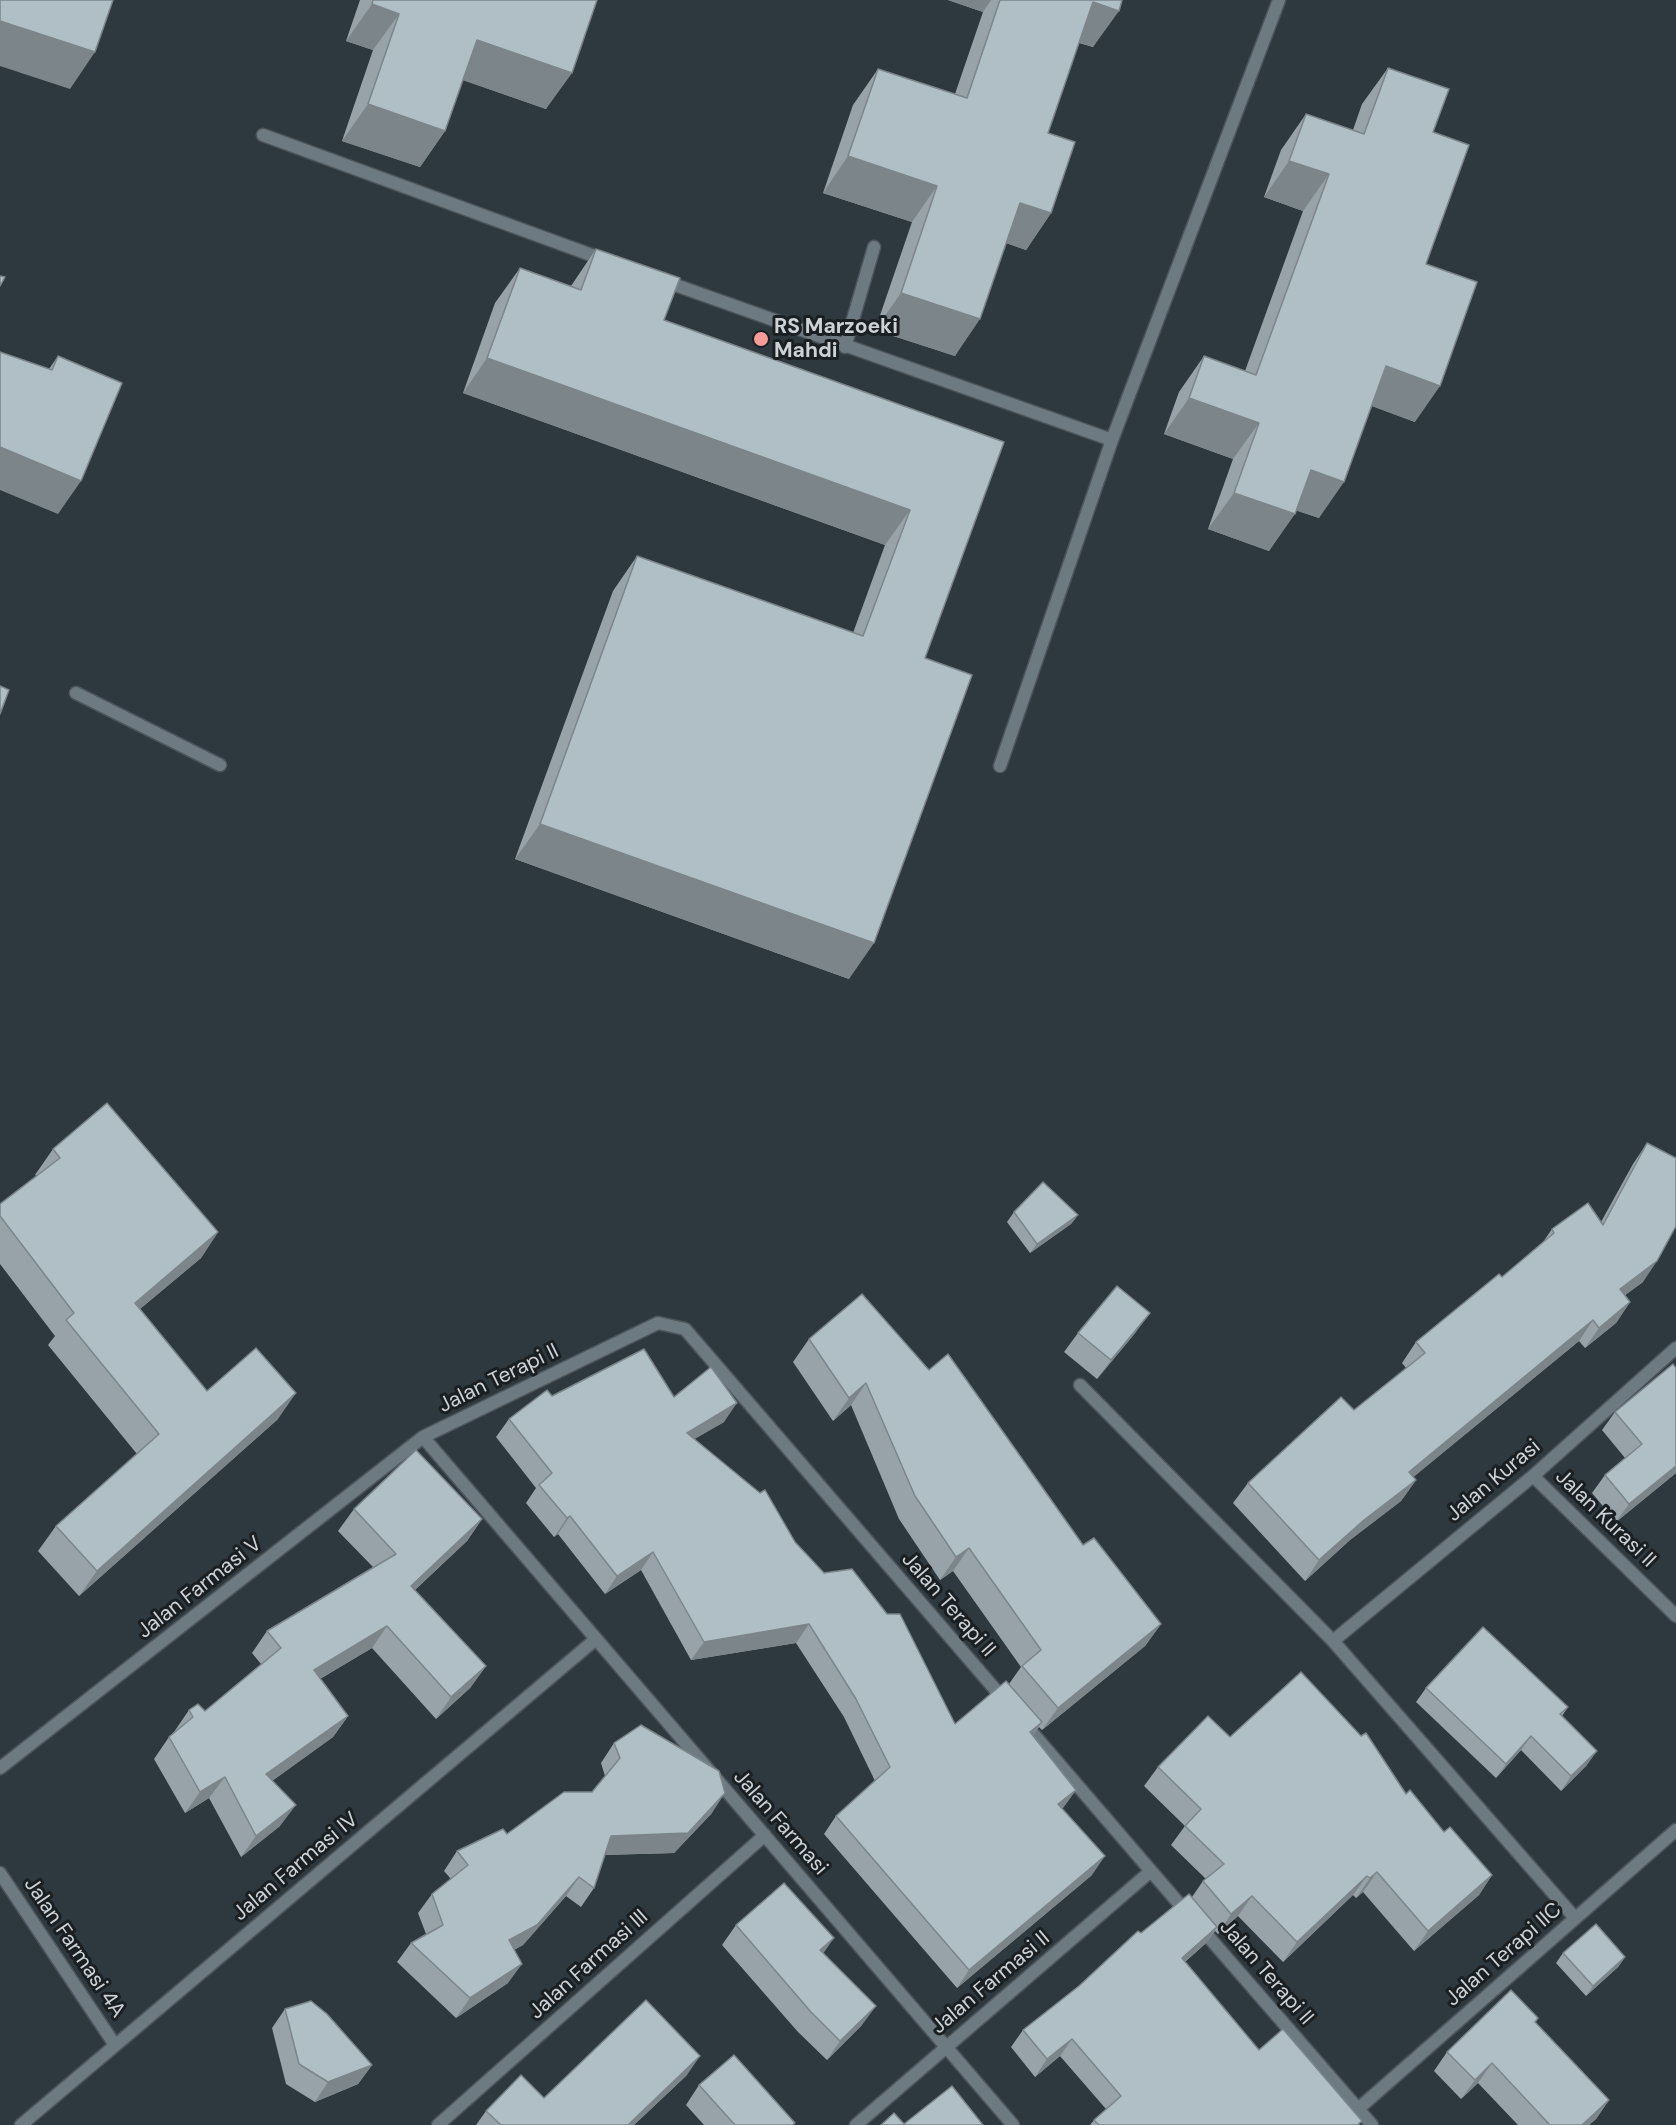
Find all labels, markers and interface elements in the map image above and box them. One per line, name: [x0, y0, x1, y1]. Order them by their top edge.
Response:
place label: RS Marzoeki Mahdi: [774, 314, 898, 364]
marker: RS Marzoeki Mahdi: [752, 330, 770, 348]
street label: Jalan Terapi II: [435, 1339, 563, 1419]
street label: Jalan Kurasi: [1442, 1435, 1546, 1527]
street label: Jalan Kurasi II: [1550, 1465, 1660, 1573]
street label: Jalan Farmasi V: [133, 1532, 267, 1644]
street label: Jalan Terapi II: [896, 1548, 1000, 1662]
street label: Jalan Farmasi: [727, 1765, 833, 1881]
street label: Jalan Farmasi IV: [228, 1807, 364, 1927]
street label: Jalan Farmasi 4A: [18, 1873, 130, 2023]
street label: Jalan Terapi IIC: [1441, 1898, 1567, 2012]
street label: Jalan Farmasi III: [524, 1905, 654, 2025]
street label: Jalan Terapi II: [1214, 1916, 1318, 2030]
street label: Jalan Farmasi II: [927, 1926, 1055, 2040]

